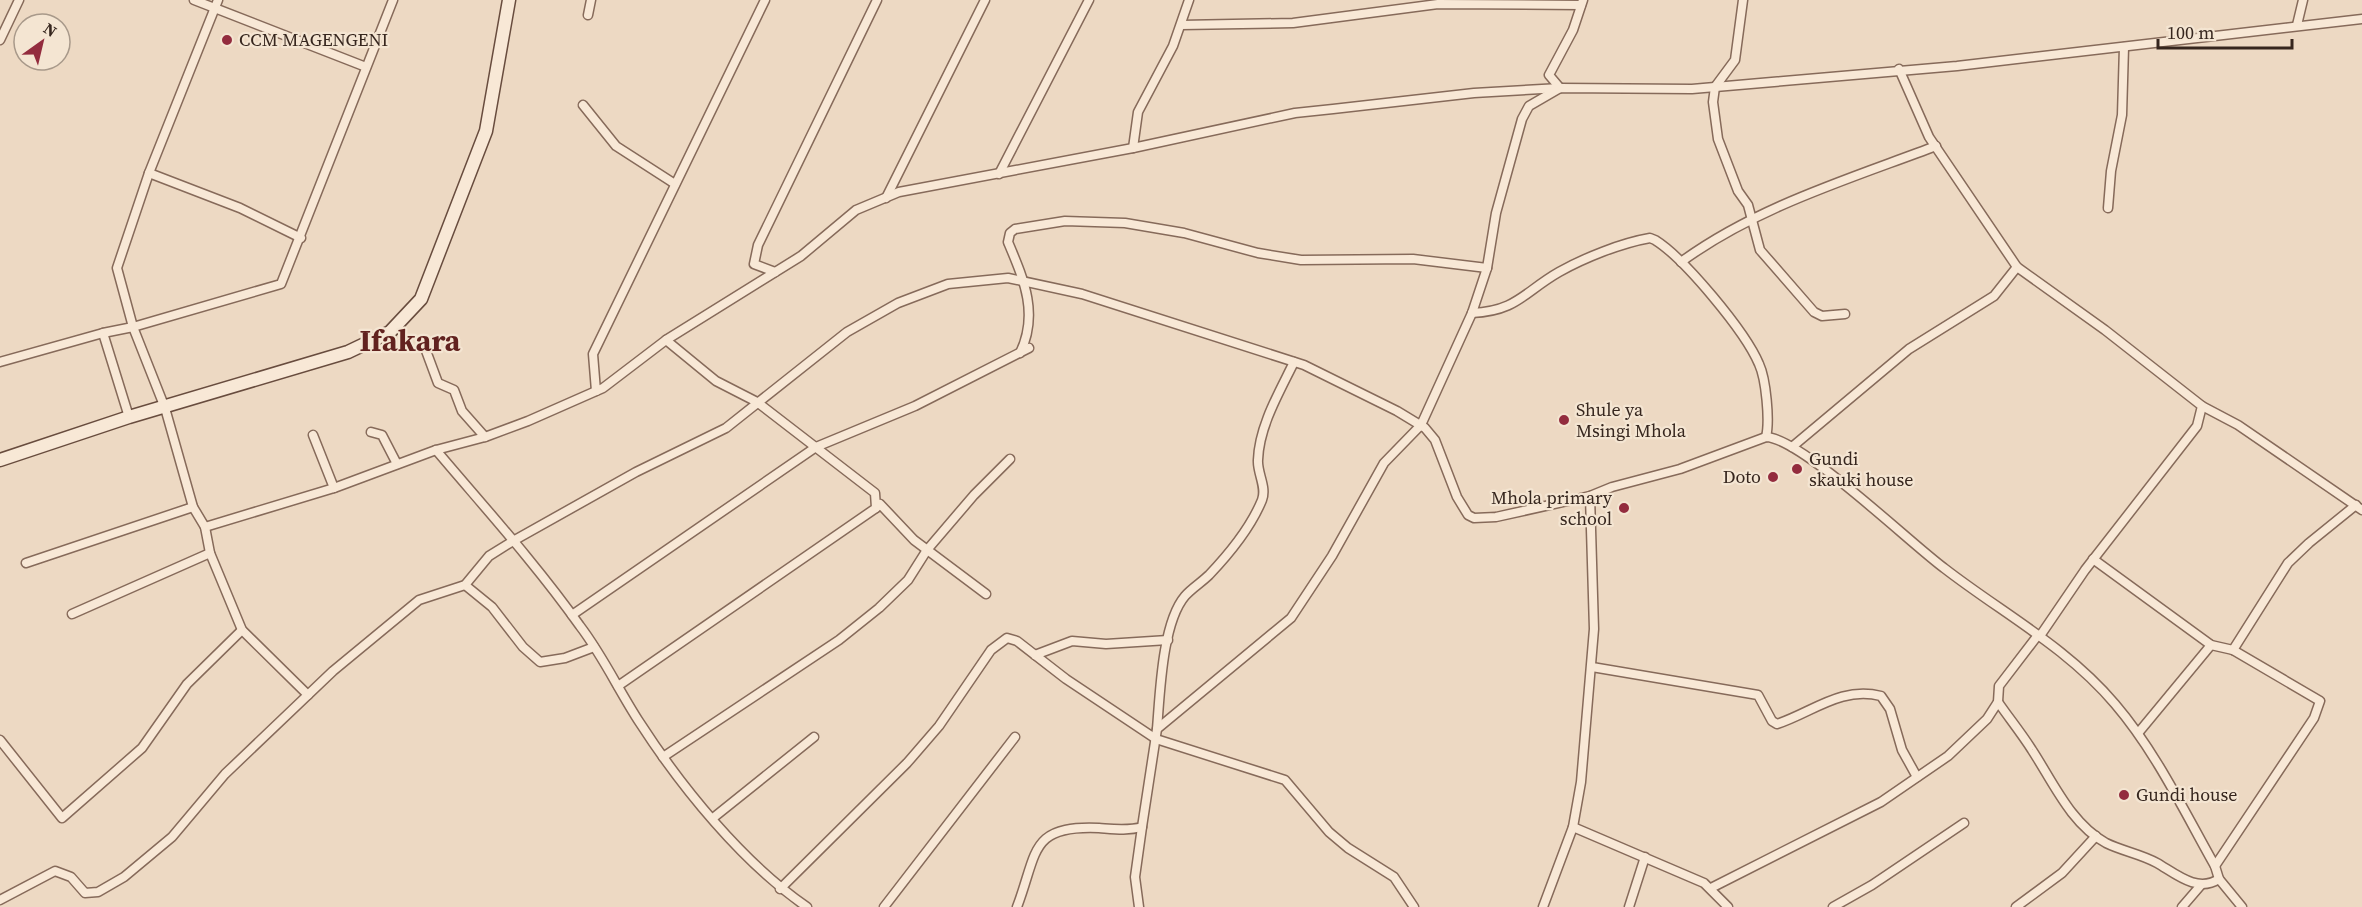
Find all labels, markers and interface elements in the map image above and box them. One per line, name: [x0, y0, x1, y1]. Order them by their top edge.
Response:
north arrow: [12, 12, 72, 72]
scale bar: [2158, 12, 2292, 50]
text: N: [39, 17, 62, 42]
text: 100 m: [2167, 20, 2214, 45]
place label: CCM MAGENGENI: [239, 27, 388, 52]
marker: CCM MAGENGENI: [220, 33, 234, 47]
district label: Ifakara: [359, 320, 462, 361]
place label: Shule ya Msingi Mhola: [1576, 397, 1687, 443]
marker: Shule ya Msingi Mhola: [1557, 413, 1571, 427]
place label: Gundi skauki house: [1809, 446, 1914, 492]
marker: Gundi skauki house: [1790, 462, 1804, 476]
place label: Doto: [1723, 464, 1761, 489]
marker: Doto: [1766, 470, 1780, 484]
place label: Mhola primary school: [1491, 485, 1613, 531]
marker: Mhola primary school: [1617, 501, 1631, 515]
place label: Gundi house: [2136, 782, 2237, 807]
marker: Gundi house: [2117, 788, 2131, 802]

